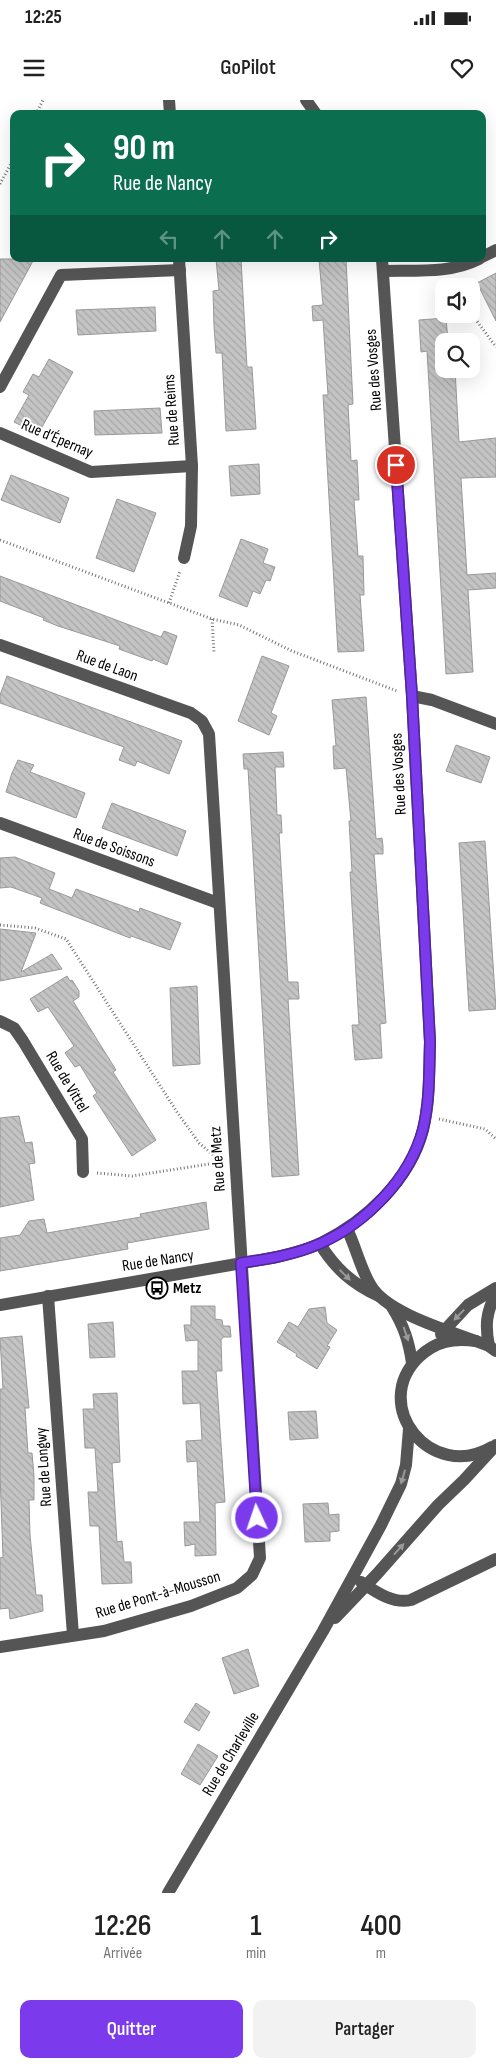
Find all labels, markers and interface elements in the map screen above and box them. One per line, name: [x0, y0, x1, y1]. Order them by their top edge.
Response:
text: 12:25: [25, 6, 62, 29]
icon: menu: [20, 54, 48, 82]
text: GoPilot: [220, 54, 276, 81]
icon: heart: [448, 54, 476, 82]
text: 90 m: [113, 127, 175, 170]
icon: right: [30, 130, 95, 195]
text: Rue de Nancy: [113, 170, 212, 197]
icon: left: [155, 225, 183, 253]
icon: ahead: [208, 225, 236, 253]
icon: ahead: [261, 225, 289, 253]
icon: right: [314, 225, 342, 253]
map controls: [435, 278, 480, 378]
button: sound: [435, 278, 480, 323]
street label: Rue des Vosges: [362, 328, 386, 412]
button: search: [435, 333, 480, 378]
street label: Rue de Reims: [160, 374, 184, 446]
street label: Rue d’Épernay: [18, 415, 96, 463]
pin: [375, 444, 417, 486]
icon: arrive: [382, 451, 410, 479]
street label: Rue de Laon: [74, 646, 140, 686]
street label: Rue des Vosges: [387, 732, 411, 815]
street label: Rue de Soissons: [70, 824, 158, 872]
street label: Rue de Vittel: [41, 1048, 93, 1116]
street label: Rue de Metz: [206, 1125, 230, 1192]
street label: Rue de Nancy: [121, 1246, 195, 1276]
one-way arrow: [339, 1269, 351, 1281]
bus stop icon: Metz: [145, 1276, 169, 1300]
place label: Metz: [173, 1279, 201, 1298]
one-way arrow: [453, 1308, 465, 1320]
one-way arrow: [402, 1327, 410, 1342]
street label: Rue de Longwy: [32, 1427, 56, 1507]
one-way arrow: [398, 1469, 406, 1484]
position arrow: [230, 1491, 282, 1543]
one-way arrow: [393, 1544, 405, 1556]
street label: Rue de Pont-à-Mousson: [93, 1567, 223, 1623]
street label: Rue de Charleville: [198, 1708, 264, 1800]
text: 12:26: [94, 1908, 152, 1944]
text: 1: [250, 1908, 262, 1944]
text: 400: [360, 1908, 402, 1944]
text: Arrivée: [104, 1944, 142, 1963]
text: min: [246, 1944, 266, 1963]
text: m: [376, 1944, 386, 1963]
button: Quitter: [20, 2000, 243, 2058]
button: Partager: [253, 2000, 476, 2058]

